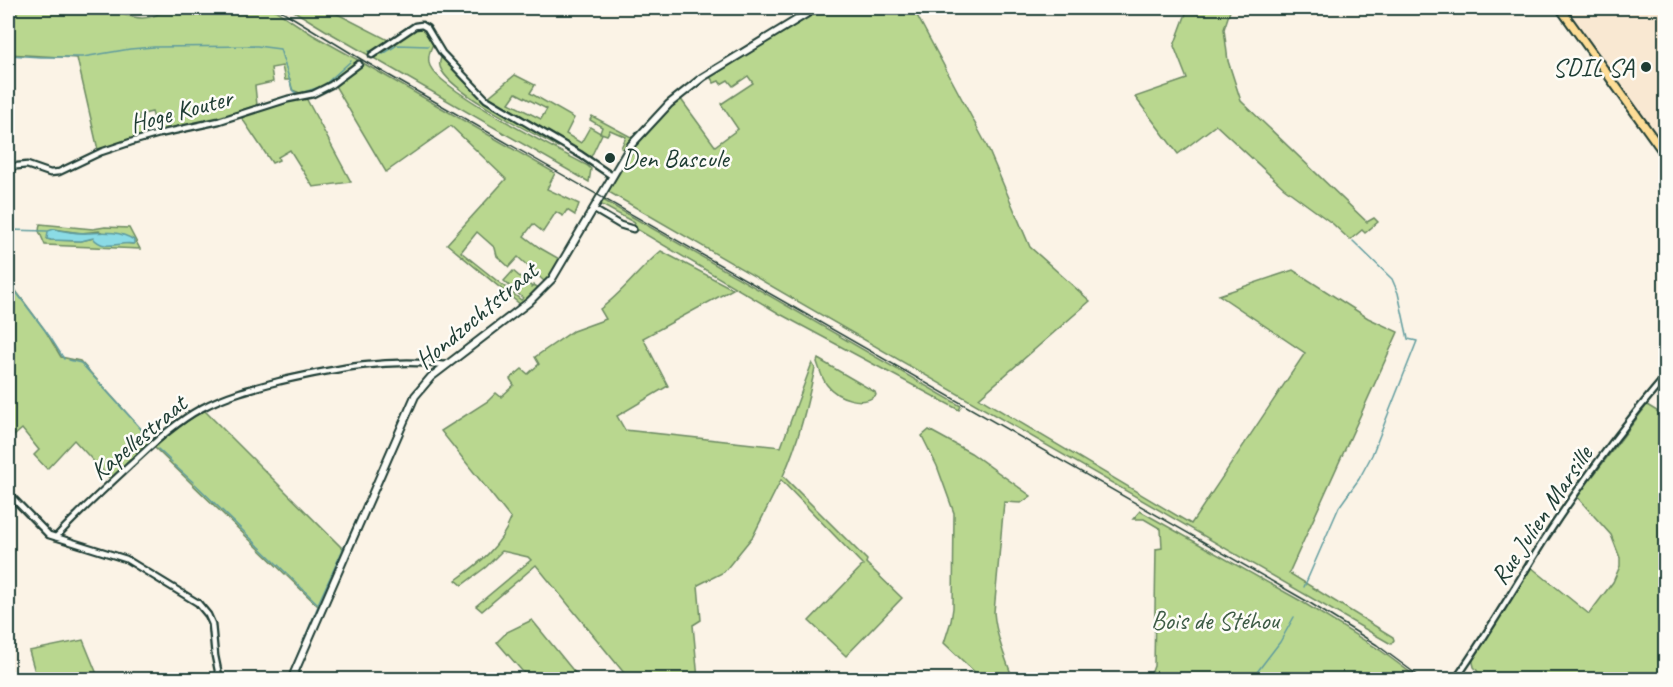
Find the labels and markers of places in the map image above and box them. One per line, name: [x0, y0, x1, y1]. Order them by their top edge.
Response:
place label: SDIL SA: [1553, 51, 1635, 84]
marker: SDIL SA: [1639, 60, 1653, 74]
place label: Den Bascule: [622, 142, 731, 175]
marker: Den Bascule: [603, 151, 617, 165]

